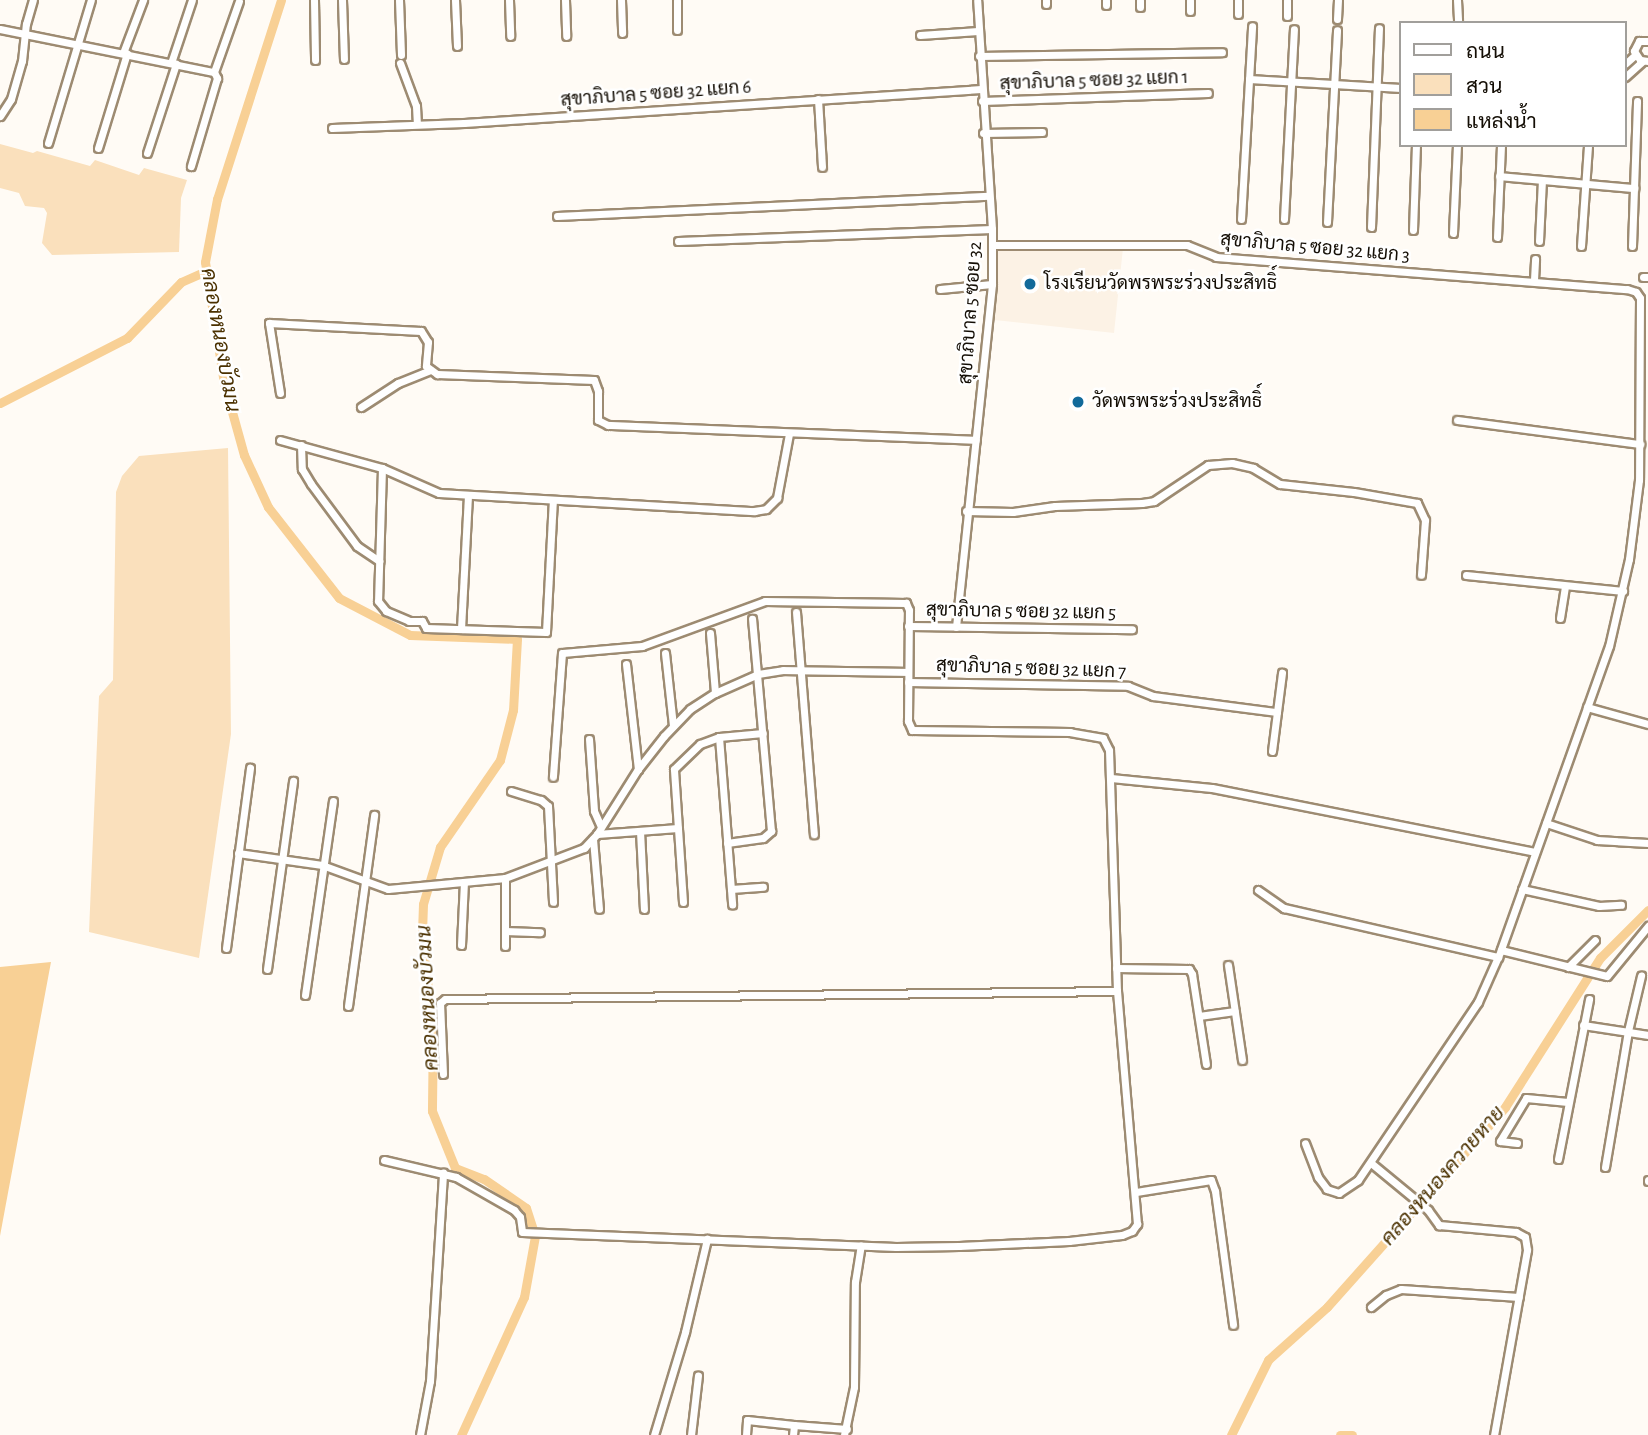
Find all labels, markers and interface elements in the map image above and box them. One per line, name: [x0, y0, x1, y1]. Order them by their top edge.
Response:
legend: [1400, 21, 1627, 147]
text: ถนน: [1466, 41, 1505, 62]
street label: สุขาภิบาล 5 ซอย 32 แยก 1: [999, 66, 1189, 96]
street label: สุขาภิบาล 5 ซอย 32 แยก 6: [560, 76, 752, 112]
text: สวน: [1466, 76, 1502, 97]
text: แหล่งน้ำ: [1466, 111, 1537, 132]
street label: สุขาภิบาล 5 ซอย 32 แยก 3: [1219, 228, 1411, 268]
street label: สุขาภิบาล 5 ซอย 32: [955, 241, 987, 385]
water label: คลองหนองบัวมน: [195, 266, 245, 414]
place label: โรงเรียนวัดพรพระร่วงประสิทธิ์: [1044, 273, 1277, 295]
marker: โรงเรียนวัดพรพระร่วงประสิทธิ์: [1022, 276, 1038, 292]
place label: วัดพรพระร่วงประสิทธิ์: [1092, 391, 1262, 413]
marker: วัดพรพระร่วงประสิทธิ์: [1070, 394, 1086, 410]
street label: สุขาภิบาล 5 ซอย 32 แยก 5: [926, 599, 1116, 625]
street label: สุขาภิบาล 5 ซอย 32 แยก 7: [936, 654, 1126, 684]
water label: คลองหนองบัวมน: [412, 925, 444, 1071]
water label: คลองหนองควายหาย: [1376, 1101, 1510, 1251]

